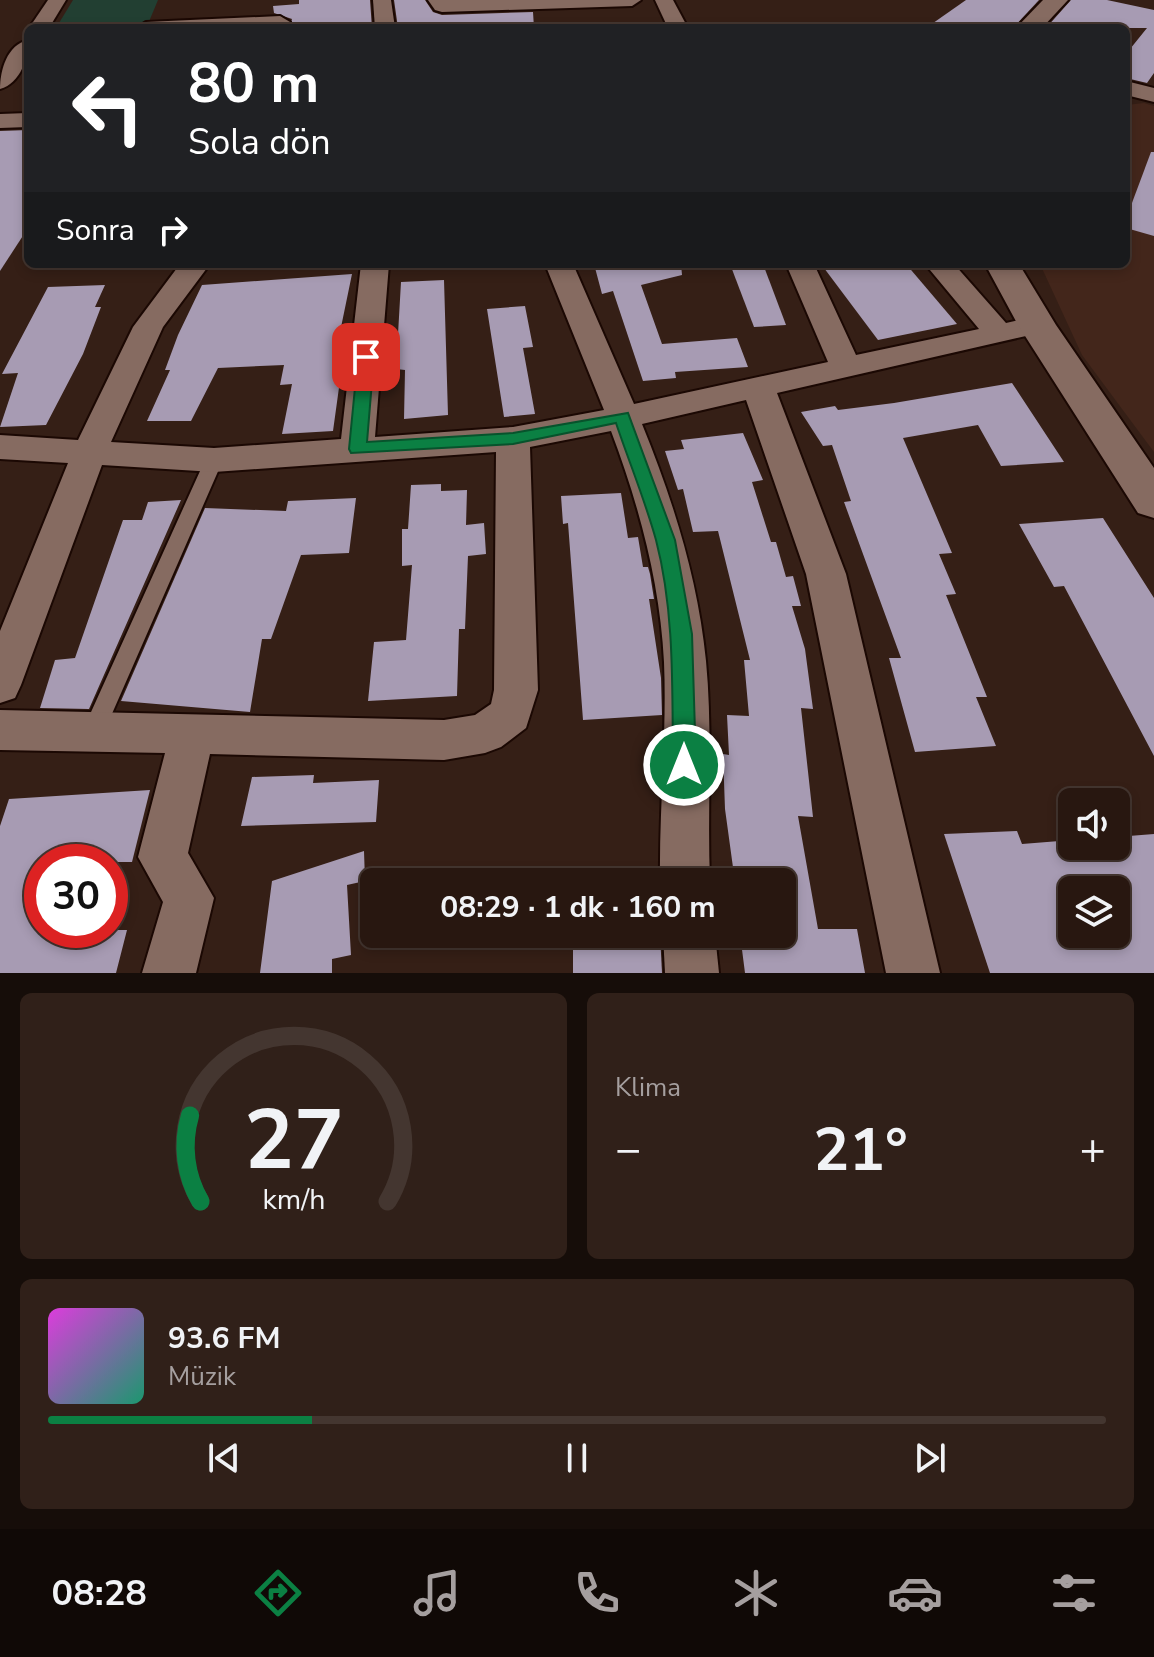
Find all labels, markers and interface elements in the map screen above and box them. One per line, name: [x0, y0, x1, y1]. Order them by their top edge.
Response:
text: 80 m: [188, 45, 319, 122]
icon: left: [56, 56, 160, 160]
text: Sola dön: [188, 118, 331, 167]
icon: right: [151, 208, 195, 252]
text: Sonra: [56, 210, 135, 251]
pin: [332, 323, 400, 391]
icon: arrive: [344, 335, 388, 379]
position arrow: [642, 723, 726, 807]
map controls: [1058, 788, 1130, 948]
button: sound: [1058, 788, 1130, 860]
speed limit sign: 30: [24, 844, 128, 948]
button: layers: [1058, 876, 1130, 948]
text: 08:29 · 1 dk · 160 m: [440, 887, 716, 928]
text: Klima: [615, 1070, 681, 1105]
text: 27: [244, 1084, 343, 1197]
text: 21°: [813, 1109, 908, 1191]
text: −: [615, 1120, 641, 1180]
text: +: [1080, 1120, 1106, 1180]
text: km/h: [262, 1180, 325, 1219]
text: 93.6 FM: [168, 1318, 280, 1359]
text: Müzik: [168, 1359, 236, 1394]
icon: previous: [202, 1436, 246, 1480]
icon: pause: [555, 1436, 599, 1480]
icon: next: [908, 1436, 952, 1480]
icon: directions: [250, 1565, 306, 1621]
icon: music: [409, 1565, 465, 1621]
icon: phone: [569, 1565, 625, 1621]
icon: climate: [728, 1565, 784, 1621]
icon: car: [887, 1565, 943, 1621]
icon: filters: [1046, 1565, 1102, 1621]
text: 08:28: [52, 1569, 147, 1618]

